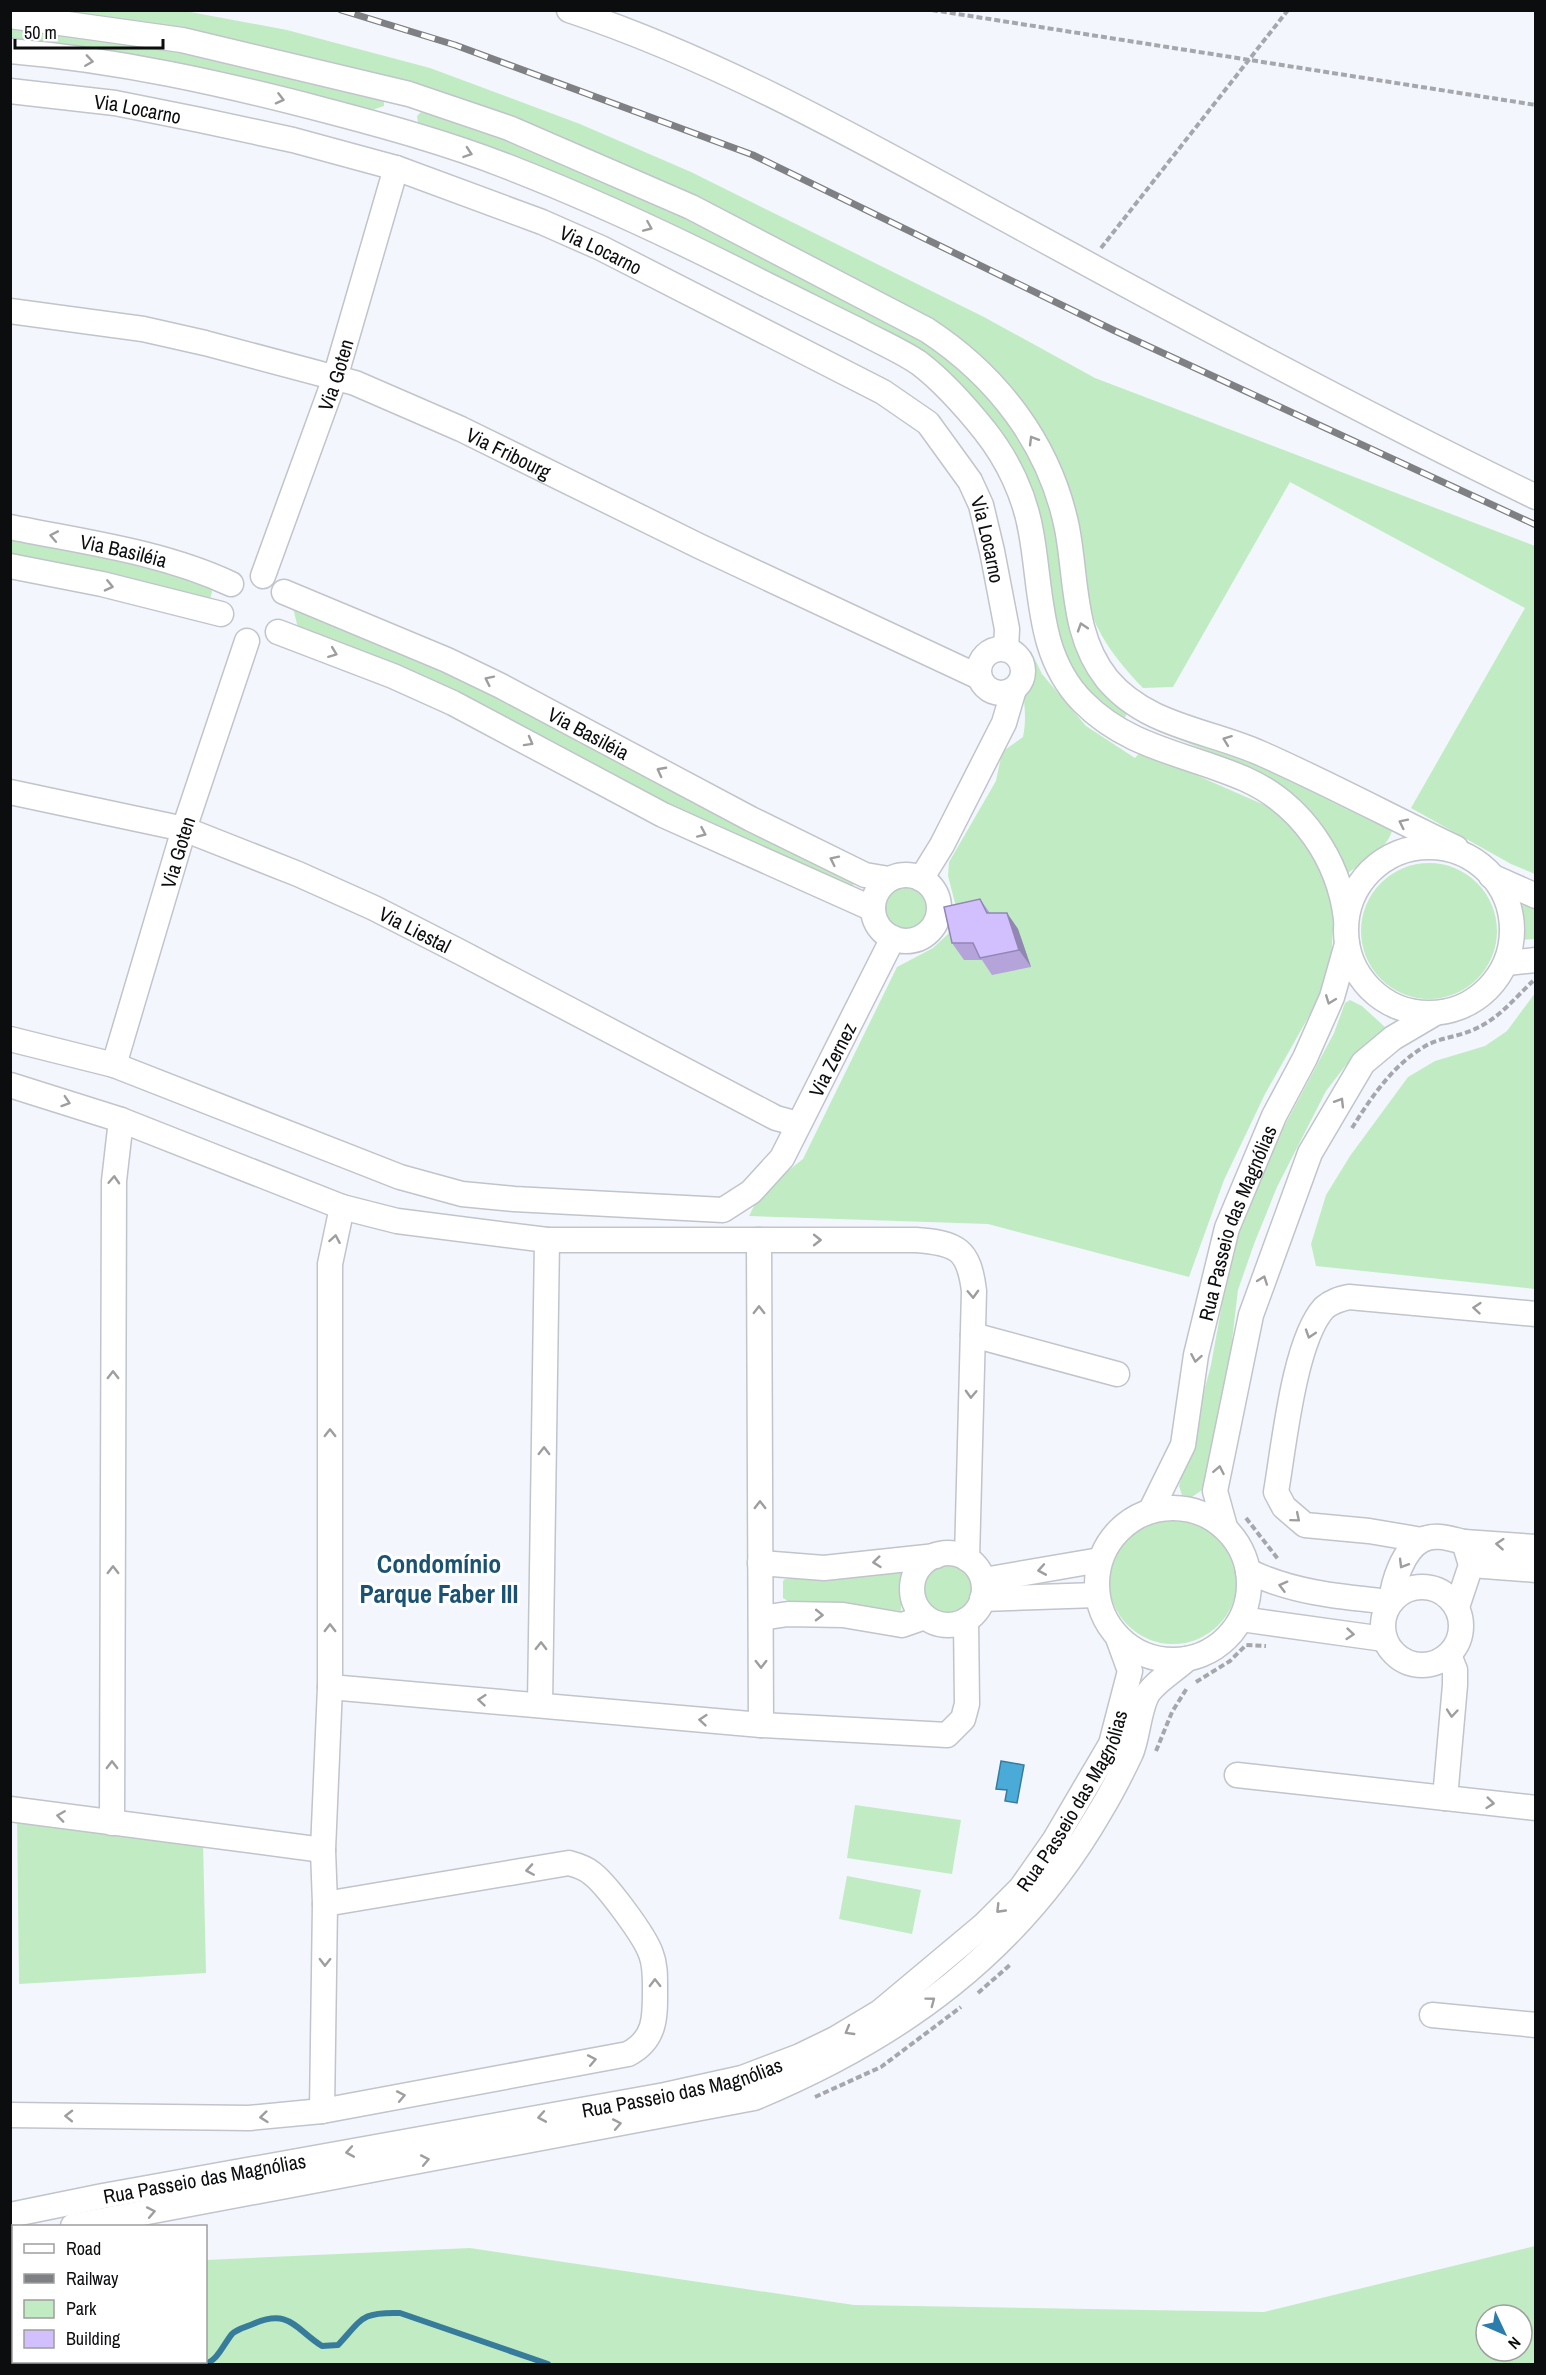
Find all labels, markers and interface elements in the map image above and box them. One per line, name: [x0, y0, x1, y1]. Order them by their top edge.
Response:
scale bar: [15, 12, 164, 50]
text: 50 m: [24, 20, 57, 45]
one-way arrow: [85, 54, 94, 66]
street label: Via Locarno: [93, 87, 184, 129]
one-way arrow: [275, 91, 285, 104]
one-way arrow: [462, 146, 473, 158]
street label: Via Locarno: [556, 218, 647, 280]
one-way arrow: [641, 220, 652, 232]
street label: Via Goten: [311, 336, 359, 414]
street label: Via Fribourg: [462, 420, 556, 485]
one-way arrow: [1029, 436, 1041, 446]
street label: Via Locarno: [965, 491, 1011, 585]
street label: Via Basiléia: [78, 527, 170, 573]
one-way arrow: [49, 530, 59, 543]
one-way arrow: [104, 578, 114, 591]
one-way arrow: [1076, 622, 1089, 633]
one-way arrow: [326, 646, 337, 658]
one-way arrow: [484, 675, 495, 687]
street label: Via Basiléia: [544, 700, 634, 765]
one-way arrow: [523, 735, 533, 746]
one-way arrow: [1222, 735, 1233, 747]
one-way arrow: [657, 767, 667, 778]
street label: Via Goten: [154, 813, 201, 891]
one-way arrow: [1399, 818, 1410, 830]
one-way arrow: [695, 825, 706, 837]
one-way arrow: [830, 856, 841, 867]
street label: Via Liestal: [375, 899, 456, 959]
one-way arrow: [1325, 994, 1338, 1005]
street label: Via Zernez: [802, 1018, 862, 1101]
one-way arrow: [60, 1095, 71, 1108]
one-way arrow: [1333, 1098, 1344, 1108]
street label: Rua Passeio das Magnólias: [1191, 1121, 1282, 1323]
one-way arrow: [108, 1175, 121, 1184]
one-way arrow: [328, 1234, 341, 1244]
one-way arrow: [813, 1234, 822, 1246]
one-way arrow: [1256, 1276, 1269, 1286]
one-way arrow: [967, 1289, 980, 1298]
one-way arrow: [1473, 1302, 1482, 1315]
one-way arrow: [753, 1305, 765, 1314]
one-way arrow: [1304, 1328, 1317, 1339]
one-way arrow: [1190, 1352, 1203, 1362]
one-way arrow: [107, 1370, 119, 1379]
one-way arrow: [965, 1389, 978, 1398]
one-way arrow: [324, 1429, 336, 1438]
one-way arrow: [538, 1447, 550, 1456]
one-way arrow: [1212, 1465, 1225, 1475]
one-way arrow: [754, 1500, 766, 1509]
one-way arrow: [1289, 1511, 1300, 1522]
one-way arrow: [1495, 1538, 1504, 1551]
district label: Condomínio Parque Faber III: [360, 1546, 518, 1611]
one-way arrow: [873, 1555, 882, 1568]
one-way arrow: [1399, 1558, 1411, 1568]
one-way arrow: [1037, 1563, 1047, 1576]
one-way arrow: [107, 1565, 119, 1574]
one-way arrow: [1278, 1580, 1288, 1593]
one-way arrow: [815, 1609, 824, 1621]
one-way arrow: [324, 1624, 336, 1633]
one-way arrow: [1345, 1627, 1354, 1640]
one-way arrow: [535, 1642, 547, 1651]
one-way arrow: [755, 1659, 767, 1668]
one-way arrow: [477, 1694, 486, 1707]
street label: Rua Passeio das Magnólias: [1010, 1707, 1133, 1896]
one-way arrow: [1446, 1708, 1459, 1717]
one-way arrow: [698, 1714, 707, 1727]
one-way arrow: [106, 1760, 118, 1769]
one-way arrow: [1486, 1796, 1495, 1809]
one-way arrow: [57, 1811, 66, 1823]
one-way arrow: [526, 1863, 536, 1876]
one-way arrow: [996, 1902, 1007, 1913]
one-way arrow: [318, 1958, 331, 1967]
one-way arrow: [648, 1979, 661, 1988]
one-way arrow: [924, 1998, 935, 2009]
one-way arrow: [845, 2024, 855, 2035]
street label: Rua Passeio das Magnólias: [579, 2051, 786, 2123]
one-way arrow: [587, 2054, 597, 2067]
one-way arrow: [395, 2090, 405, 2103]
one-way arrow: [65, 2110, 74, 2122]
one-way arrow: [260, 2110, 269, 2123]
one-way arrow: [537, 2111, 546, 2123]
one-way arrow: [611, 2118, 621, 2131]
one-way arrow: [345, 2145, 355, 2158]
street label: Rua Passeio das Magnólias: [101, 2146, 308, 2209]
one-way arrow: [420, 2154, 430, 2167]
one-way arrow: [146, 2206, 156, 2219]
legend: [12, 2225, 207, 2363]
text: Road: [66, 2236, 101, 2261]
text: Railway: [66, 2266, 119, 2291]
text: Park: [66, 2296, 97, 2321]
north arrow: [1474, 2303, 1534, 2363]
text: Building: [66, 2326, 121, 2351]
text: N: [1504, 2332, 1526, 2354]

